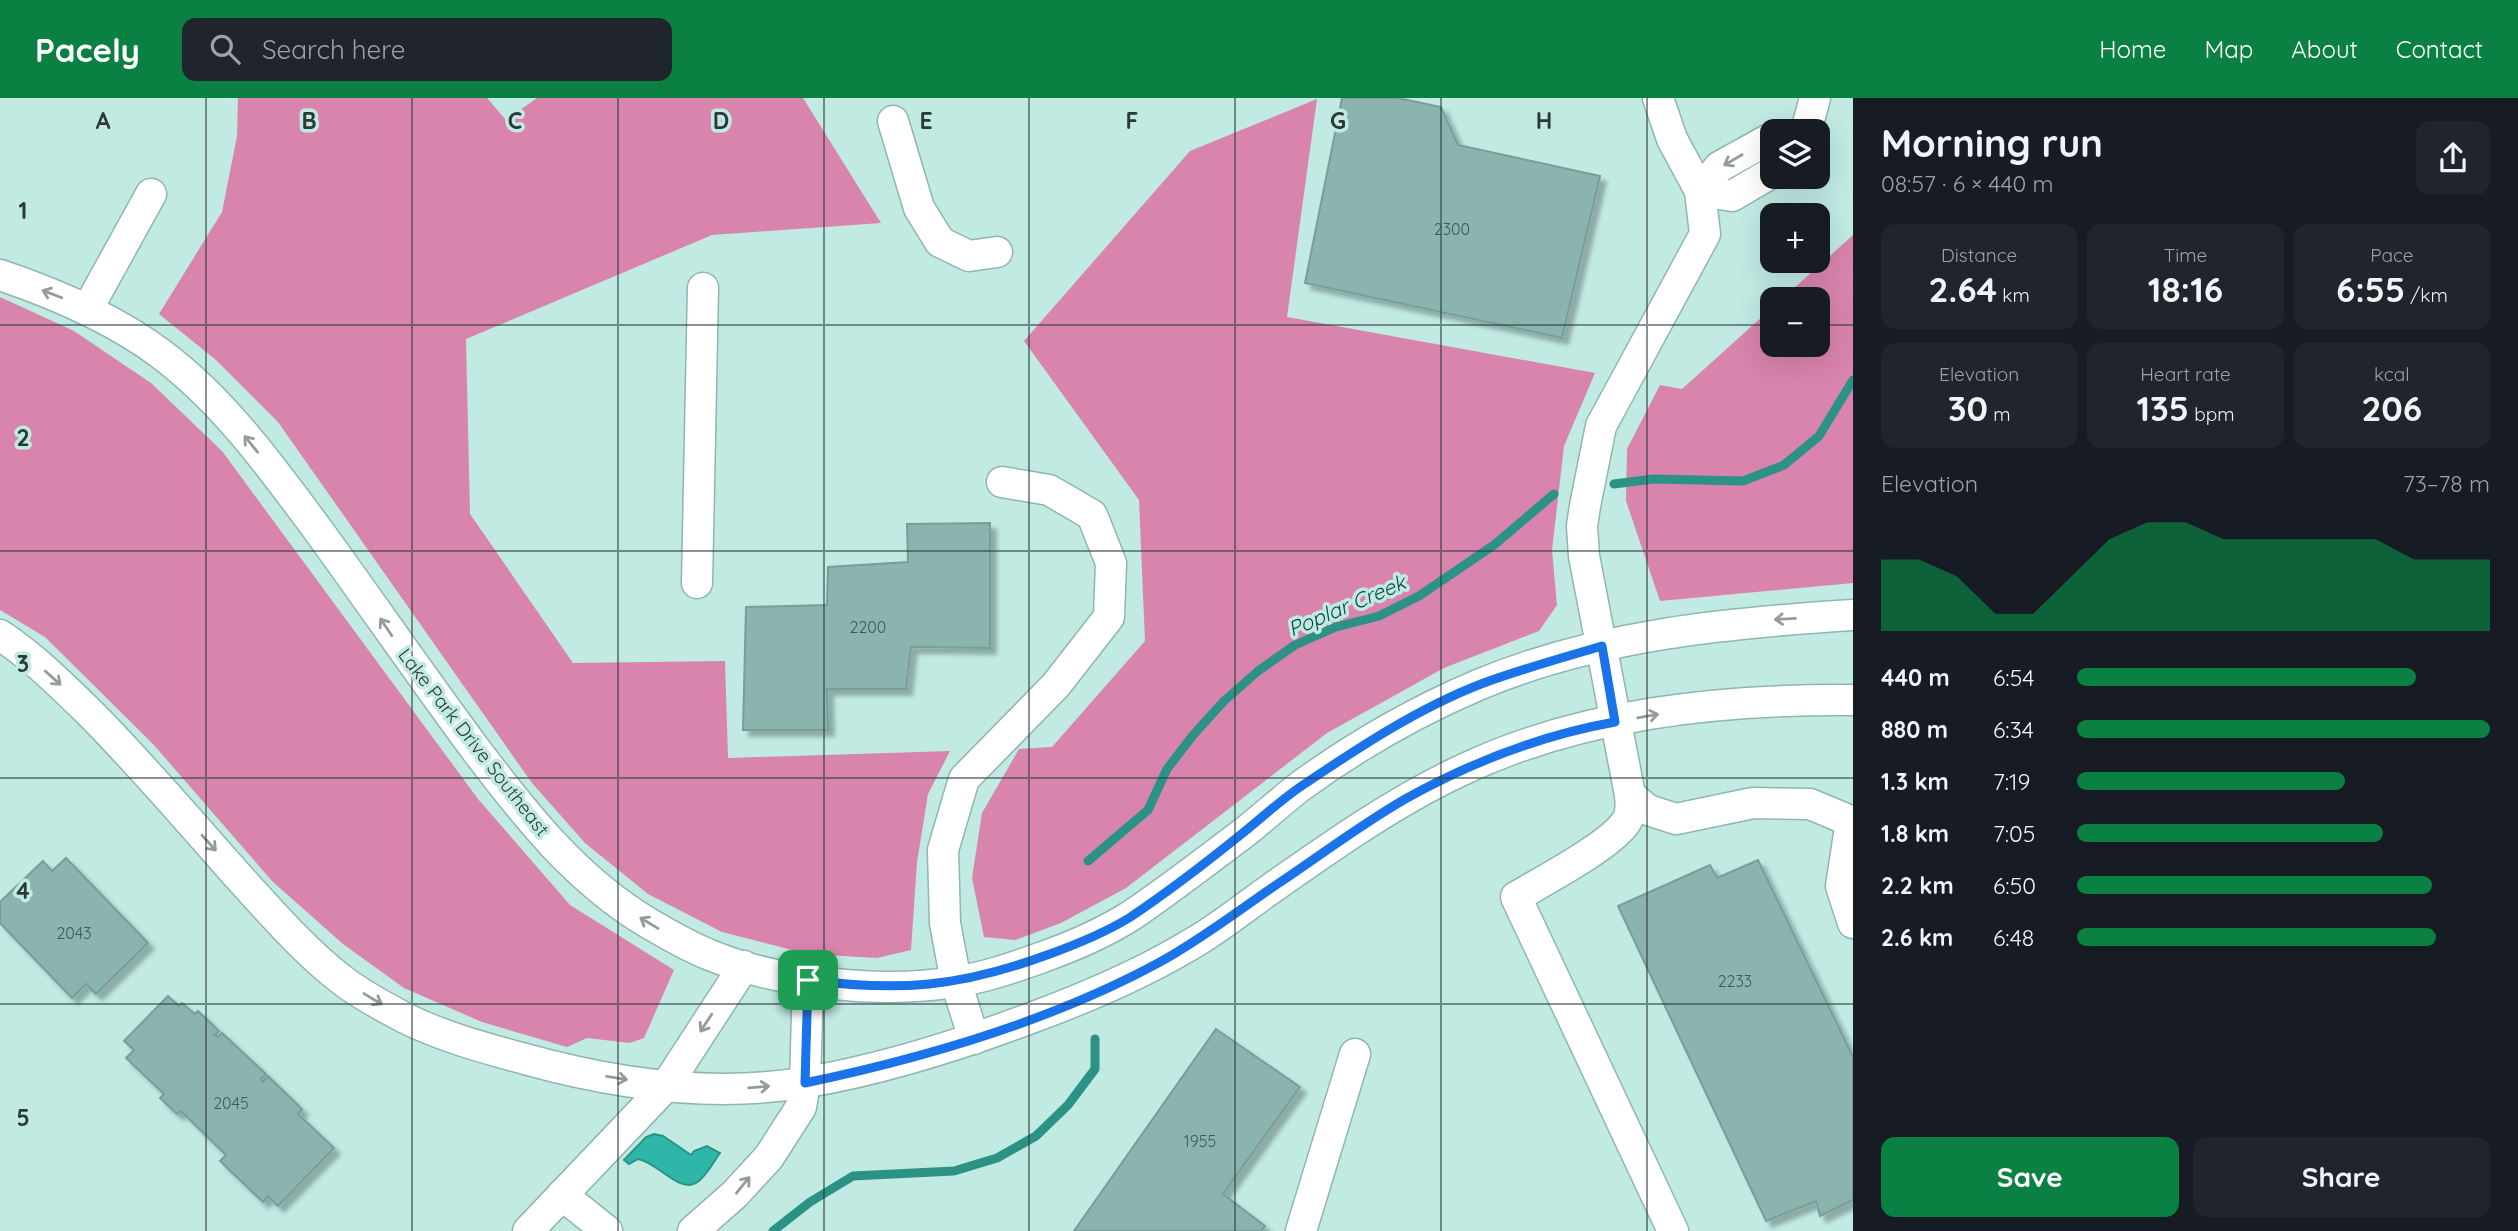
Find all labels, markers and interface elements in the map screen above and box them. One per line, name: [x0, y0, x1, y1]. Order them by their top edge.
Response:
search box: [182, 18, 672, 81]
text: Pacely: [35, 29, 140, 70]
icon: search: [206, 30, 244, 68]
text: Search here: [262, 33, 405, 66]
text: Home: [2099, 34, 2166, 64]
text: Map: [2204, 34, 2253, 64]
text: About: [2291, 34, 2358, 64]
text: Contact: [2396, 34, 2483, 64]
text: A: [96, 106, 111, 135]
text: B: [301, 106, 317, 135]
text: C: [508, 106, 522, 135]
text: D: [713, 106, 729, 135]
text: E: [919, 106, 933, 135]
text: F: [1126, 106, 1138, 135]
text: G: [1330, 106, 1346, 135]
text: H: [1536, 106, 1552, 135]
map controls: [1760, 119, 1830, 357]
button: layers: [1760, 119, 1830, 189]
text: Morning run: [1881, 119, 2103, 167]
button: share: [2416, 121, 2490, 195]
one-way arrow: [1723, 153, 1743, 167]
text: 08:57 · 6 × 440 m: [1881, 169, 2054, 198]
text: 1: [19, 196, 27, 225]
button: +: [1760, 203, 1830, 273]
house number: 2300: [1434, 219, 1470, 239]
text: Distance: [1941, 243, 2017, 267]
text: Time: [2164, 243, 2207, 267]
text: Pace: [2370, 243, 2413, 267]
text: 2.64: [1929, 267, 1997, 311]
text: 18:16: [2148, 267, 2223, 311]
text: 6:55: [2336, 267, 2405, 311]
text: km: [1997, 283, 2030, 307]
text: /km: [2405, 283, 2448, 307]
one-way arrow: [42, 287, 64, 300]
button: −: [1760, 287, 1830, 357]
text: Elevation: [1939, 362, 2019, 386]
text: Heart rate: [2140, 362, 2231, 386]
text: kcal: [2374, 362, 2410, 386]
text: 30: [1948, 386, 1988, 430]
text: 135: [2136, 386, 2189, 430]
text: 206: [2361, 386, 2422, 430]
text: m: [1988, 402, 2011, 426]
text: bpm: [2189, 402, 2235, 426]
text: 2: [16, 423, 30, 452]
one-way arrow: [244, 435, 259, 453]
text: Elevation: [1881, 469, 1978, 498]
text: 73–78 m: [2403, 469, 2490, 498]
water label: Poplar Creek: [1284, 568, 1411, 642]
one-way arrow: [1774, 613, 1797, 626]
house number: 2200: [850, 617, 886, 637]
one-way arrow: [379, 618, 393, 637]
street label: Lake Park Drive Southeast: [393, 643, 555, 841]
text: 3: [17, 649, 29, 678]
text: 440 m: [1881, 663, 1950, 692]
text: 6:54: [1993, 663, 2034, 692]
one-way arrow: [44, 670, 62, 686]
one-way arrow: [1636, 709, 1659, 722]
text: 880 m: [1881, 715, 1948, 744]
text: 6:34: [1993, 715, 2034, 744]
text: 1.3 km: [1881, 767, 1949, 796]
text: 7:19: [1993, 767, 2030, 796]
text: 1.8 km: [1881, 819, 1949, 848]
text: 7:05: [1993, 819, 2035, 848]
one-way arrow: [201, 834, 217, 852]
text: 2.2 km: [1881, 871, 1954, 900]
text: 6:50: [1993, 871, 2036, 900]
text: 4: [16, 876, 30, 905]
one-way arrow: [640, 916, 660, 930]
house number: 2043: [56, 923, 92, 943]
text: 2.6 km: [1881, 923, 1953, 952]
text: 6:48: [1993, 923, 2034, 952]
pin: [778, 950, 838, 1010]
icon: arrive: [789, 961, 827, 999]
house number: 2233: [1718, 971, 1752, 991]
one-way arrow: [362, 992, 382, 1006]
one-way arrow: [699, 1013, 713, 1033]
one-way arrow: [605, 1072, 627, 1085]
one-way arrow: [747, 1080, 769, 1093]
house number: 2045: [213, 1093, 249, 1113]
text: 5: [16, 1103, 30, 1132]
house number: 1955: [1184, 1131, 1216, 1151]
button: Save: [1881, 1137, 2179, 1217]
button: Share: [2193, 1137, 2490, 1217]
one-way arrow: [736, 1176, 751, 1194]

